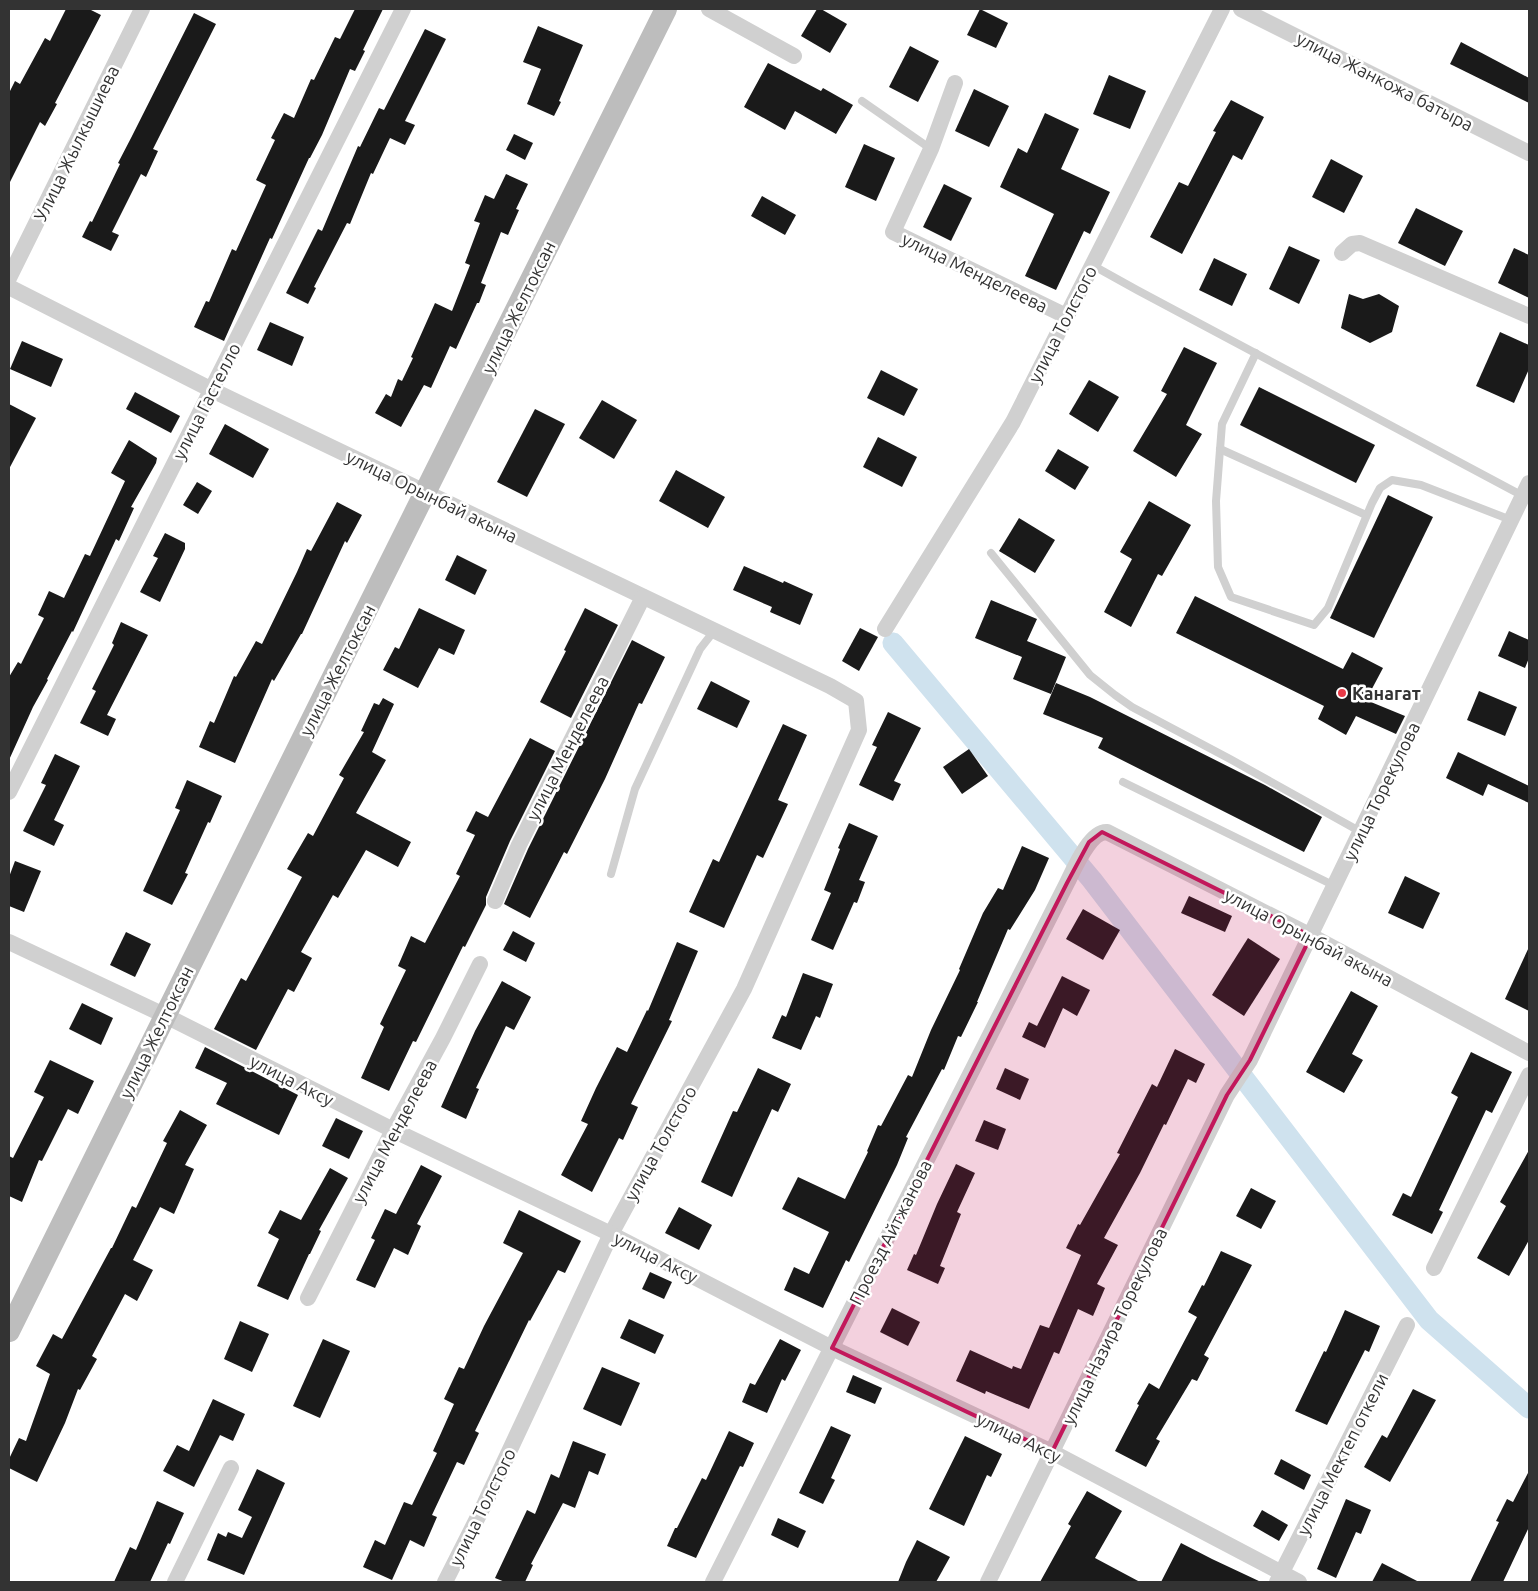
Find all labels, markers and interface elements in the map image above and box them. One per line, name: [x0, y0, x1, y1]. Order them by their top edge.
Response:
street label: улица Жанкожа батыра: [1293, 28, 1477, 134]
street label: Улица Жылкышиева: [30, 62, 122, 224]
street label: улица Менделеева: [899, 228, 1051, 316]
street label: улица Желтоксан: [477, 238, 559, 376]
street label: улица Толстого: [1024, 262, 1100, 386]
street label: улица Гастелло: [168, 339, 244, 463]
street label: улица Орынбай акына: [343, 446, 521, 546]
street label: улица Желтоксан: [295, 601, 379, 739]
street label: улица Менделеева: [522, 672, 612, 824]
place label: Канагат: [1352, 683, 1421, 703]
marker: Канагат: [1336, 687, 1348, 699]
street label: улица Торекулова: [1339, 719, 1423, 863]
street label: улица Орынбай акына: [1221, 884, 1397, 990]
street label: улица Желтоксан: [115, 963, 197, 1101]
street label: улица Аксу: [247, 1050, 338, 1110]
street label: улица Менделеева: [348, 1056, 440, 1206]
street label: улица Толстого: [620, 1082, 700, 1204]
street label: Проезд Айтжанова: [845, 1156, 935, 1308]
street label: улица Назира Торекулова: [1058, 1224, 1170, 1428]
street label: улица Аксу: [611, 1227, 702, 1287]
street label: улица Мектеп откели: [1292, 1370, 1392, 1538]
street label: улица Аксу: [974, 1408, 1065, 1466]
street label: улица Толстого: [445, 1445, 519, 1569]

